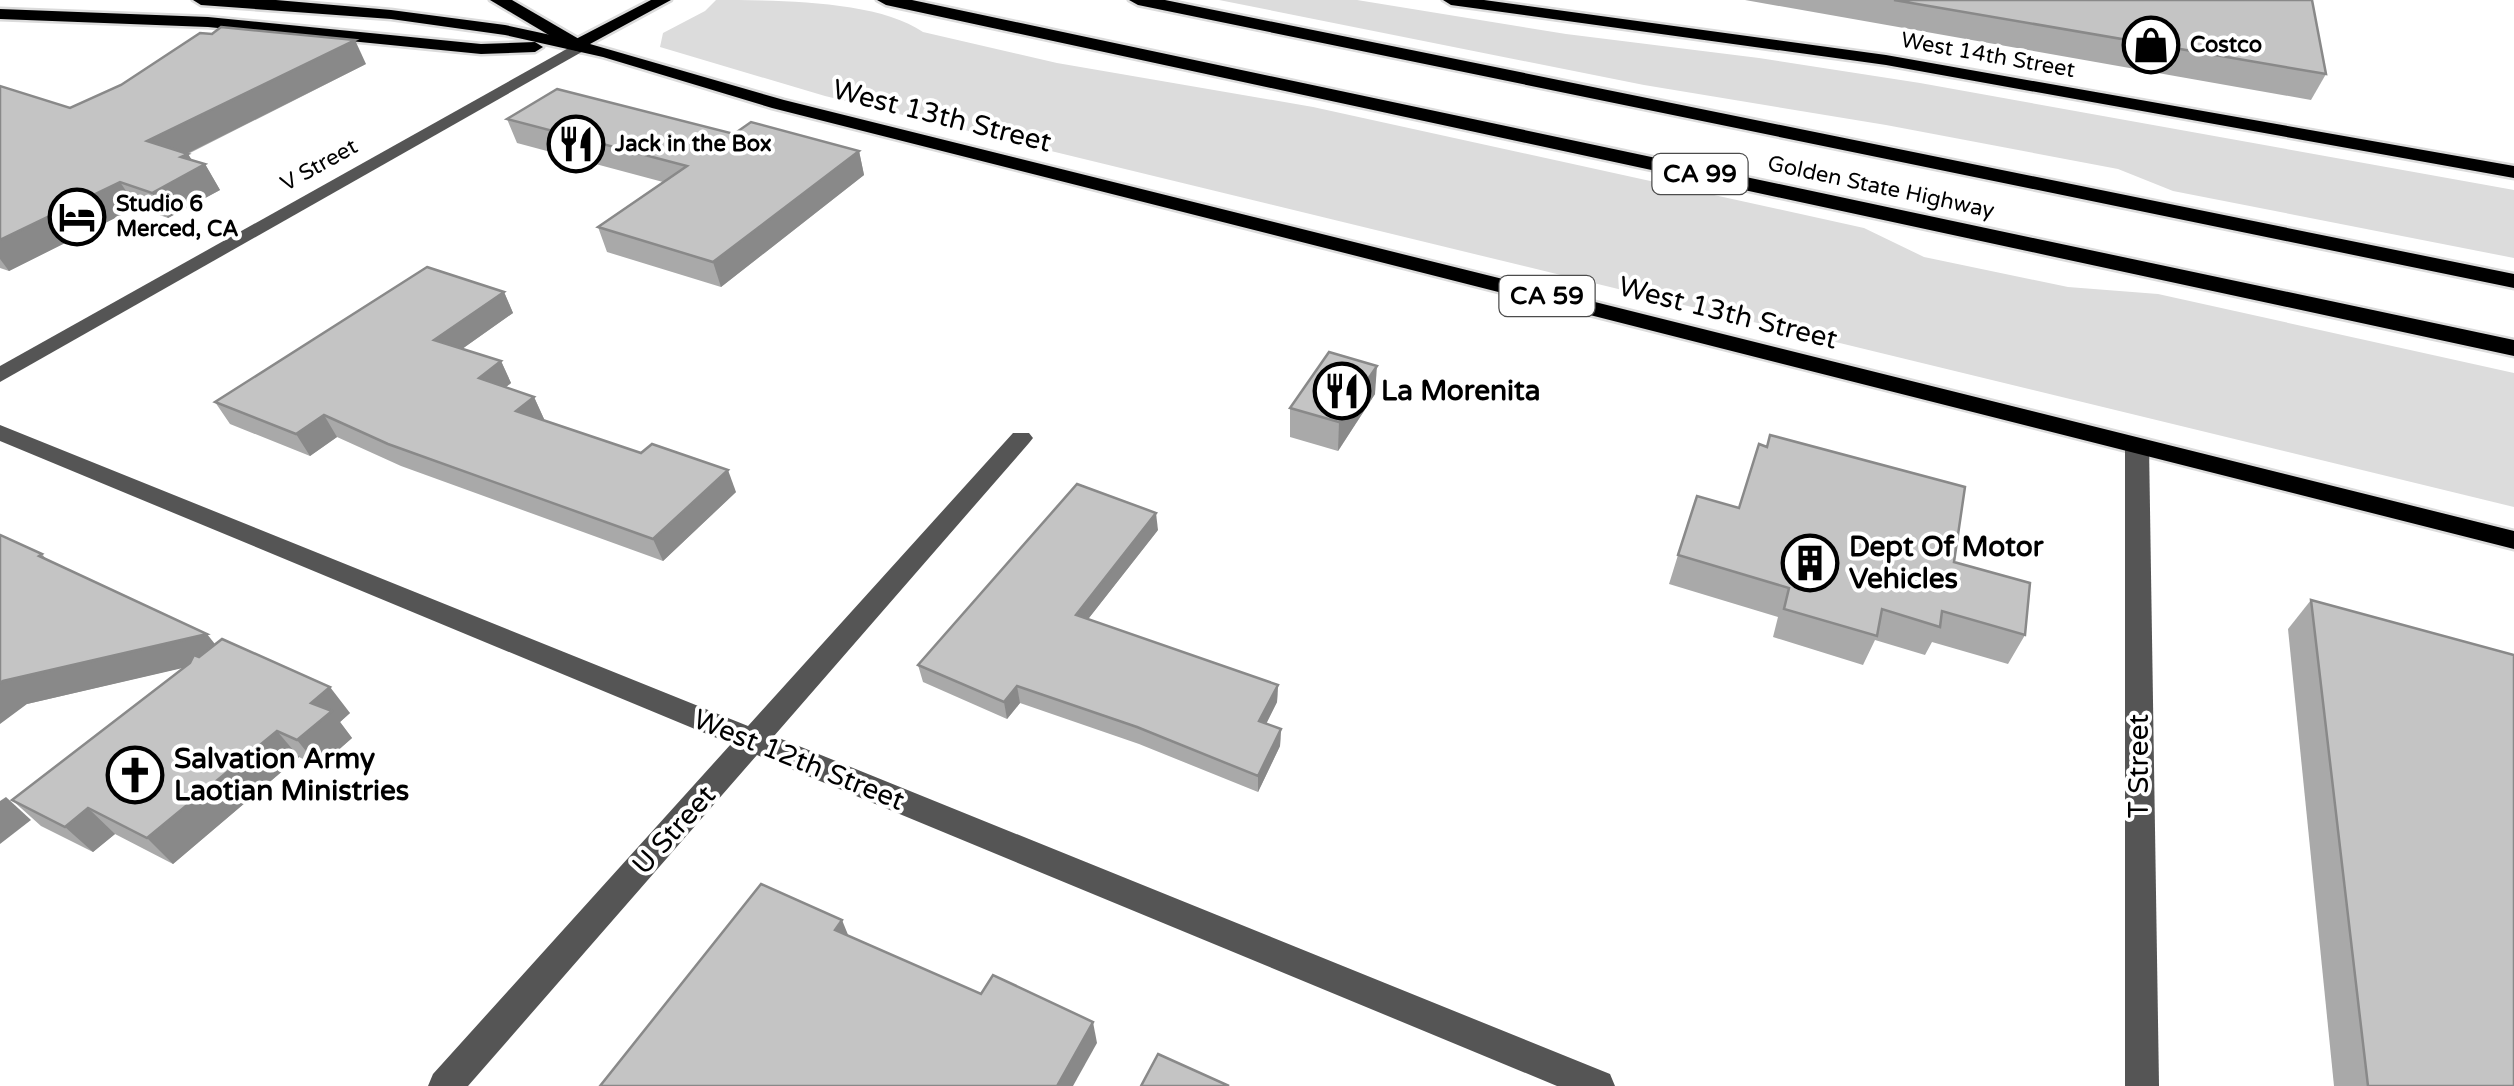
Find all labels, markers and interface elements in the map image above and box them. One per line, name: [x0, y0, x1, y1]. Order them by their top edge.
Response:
shop icon: Costco: [2121, 15, 2181, 75]
street label: West 14th Street: [1899, 27, 2077, 83]
place label: Costco: [2190, 32, 2262, 58]
street label: West 13th Street: [829, 72, 1055, 160]
restaurant icon: Jack in the Box: [546, 114, 606, 174]
place label: Jack in the Box: [614, 131, 772, 157]
street label: V Street: [276, 133, 362, 197]
street label: Golden State Highway: [1765, 150, 1997, 224]
road number: CA 99: [1652, 154, 1748, 194]
hotel icon: Studio 6 Merced, CA: [47, 187, 107, 247]
place label: Studio 6 Merced, CA: [116, 191, 239, 242]
street label: West 13th Street: [1615, 269, 1841, 357]
road number: CA 59: [1500, 276, 1594, 316]
restaurant icon: La Morenita: [1312, 361, 1372, 421]
place label: La Morenita: [1381, 374, 1540, 408]
place label: Dept Of Motor Vehicles: [1849, 530, 2045, 596]
building icon: Dept Of Motor Vehicles: [1780, 533, 1840, 593]
street label: West 12th Street: [689, 702, 910, 818]
street label: T Street: [2122, 714, 2156, 818]
place label: Salvation Army Laotian Ministries: [174, 742, 409, 808]
church icon: Salvation Army Laotian Ministries: [105, 745, 165, 805]
street label: U Street: [625, 778, 723, 882]

